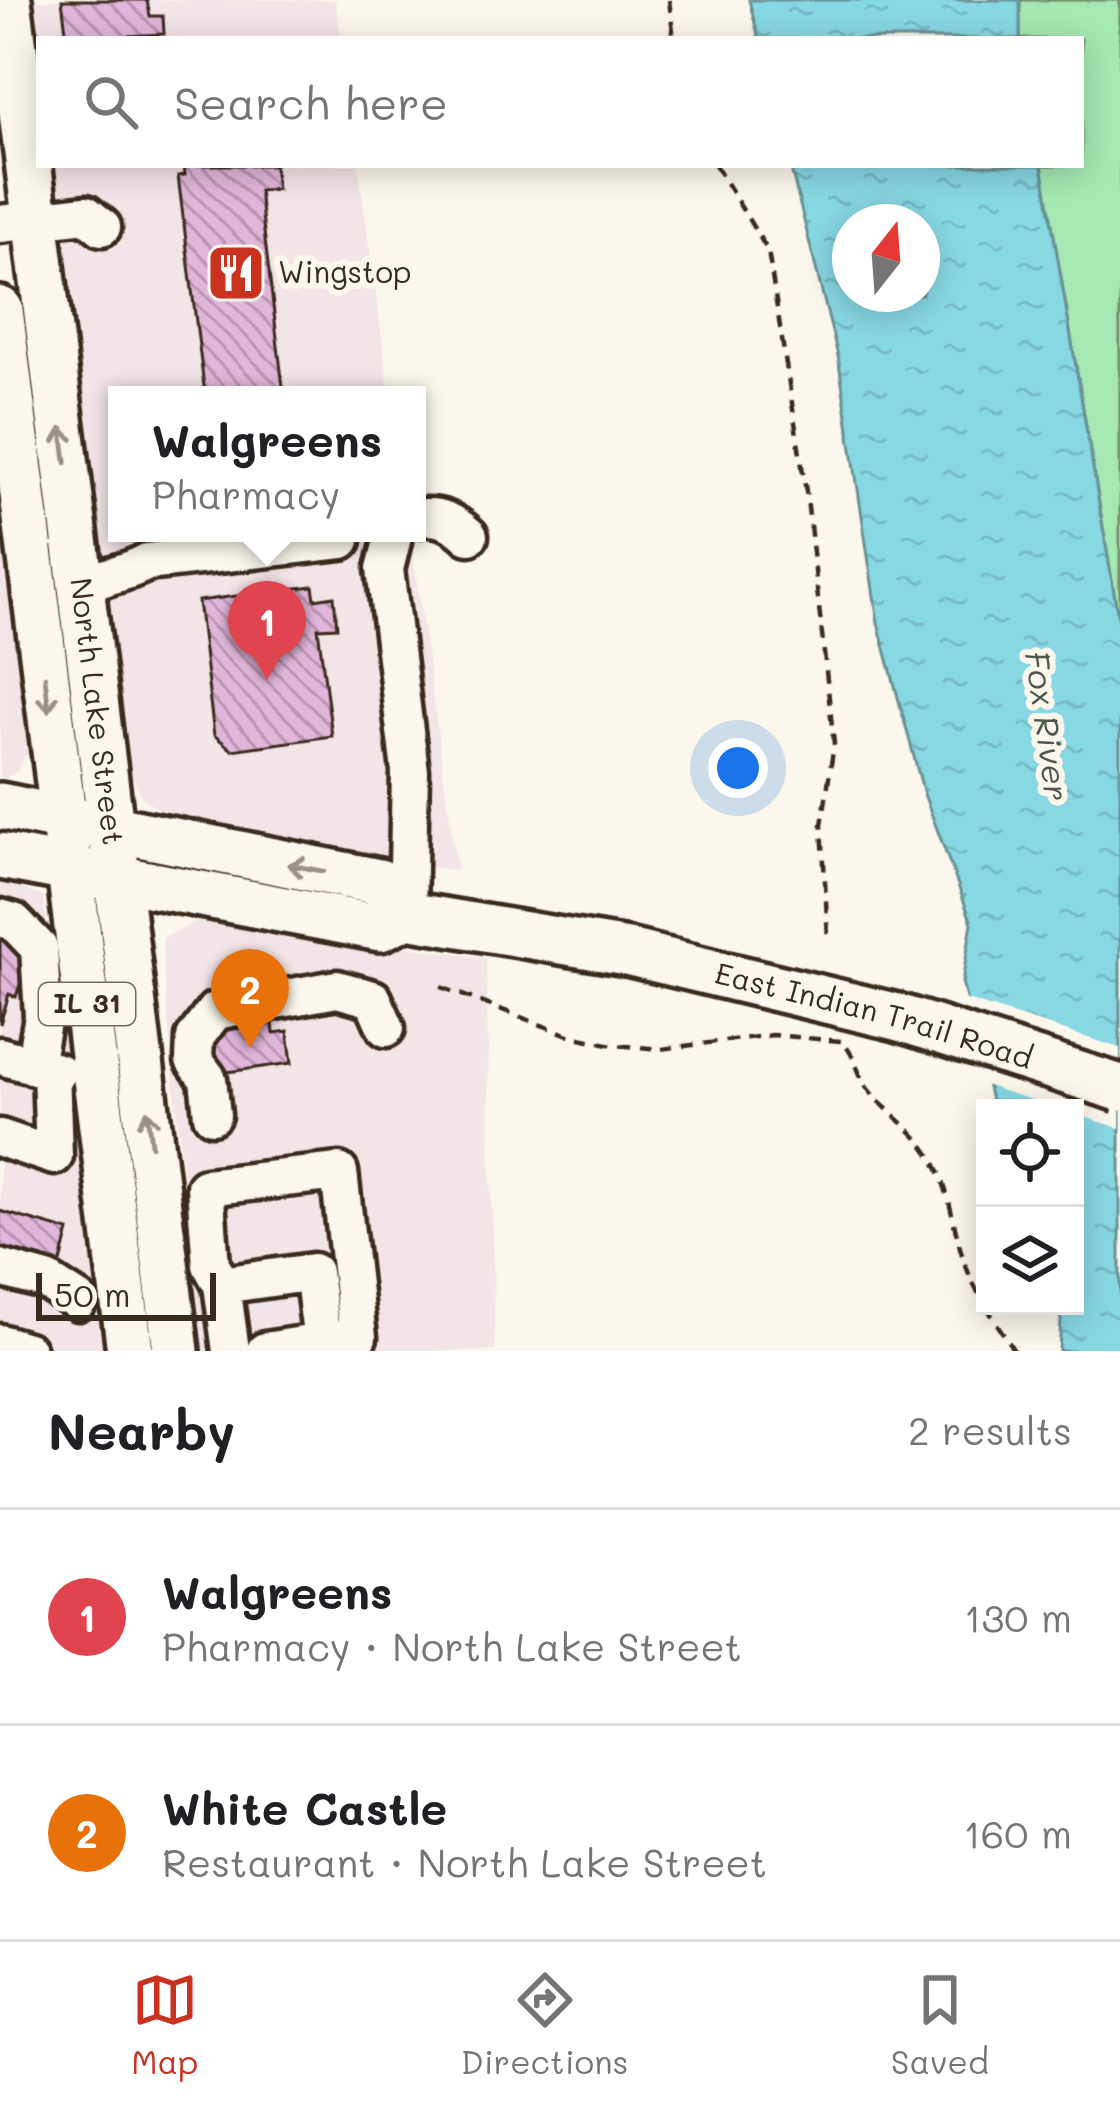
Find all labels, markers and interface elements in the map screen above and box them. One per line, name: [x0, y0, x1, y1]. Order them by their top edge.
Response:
search box: [36, 36, 1084, 168]
icon: search: [78, 69, 144, 135]
text: Search here: [174, 73, 448, 131]
north arrow: [832, 204, 940, 312]
restaurant icon: Wingstop: [205, 242, 267, 304]
place label: Wingstop: [278, 251, 412, 291]
popup: [108, 386, 426, 542]
text: Walgreens: [152, 410, 382, 468]
one-way arrow: [52, 426, 75, 465]
text: Pharmacy: [152, 468, 340, 519]
street label: North Lake Street: [62, 575, 135, 847]
pin: 1: [228, 581, 306, 680]
water label: Fox River: [1017, 648, 1080, 804]
one-way arrow: [37, 673, 59, 712]
your location: [708, 738, 768, 798]
one-way arrow: [288, 856, 327, 878]
pin: 2: [211, 949, 289, 1048]
street label: East Indian Trail Road: [711, 952, 1038, 1077]
road number: IL 31: [39, 983, 135, 1025]
map controls: [976, 1099, 1084, 1315]
button: locate: [976, 1099, 1084, 1207]
one-way arrow: [138, 1109, 160, 1148]
button: layers: [976, 1207, 1084, 1315]
scale bar: [36, 1267, 216, 1320]
text: 50 m: [54, 1272, 130, 1315]
text: Nearby: [48, 1396, 235, 1463]
text: 2 results: [908, 1404, 1072, 1455]
text: Walgreens: [162, 1562, 393, 1620]
text: 1: [78, 1591, 96, 1642]
text: 130 m: [964, 1591, 1072, 1642]
text: Pharmacy · North Lake Street: [162, 1620, 742, 1671]
text: White Castle: [162, 1778, 447, 1836]
text: 2: [76, 1807, 98, 1858]
text: 160 m: [963, 1807, 1072, 1858]
text: Restaurant · North Lake Street: [162, 1836, 767, 1887]
tab: Map: [131, 1967, 198, 2082]
tab: Directions: [461, 1967, 628, 2082]
tab: Saved: [891, 1967, 989, 2082]

